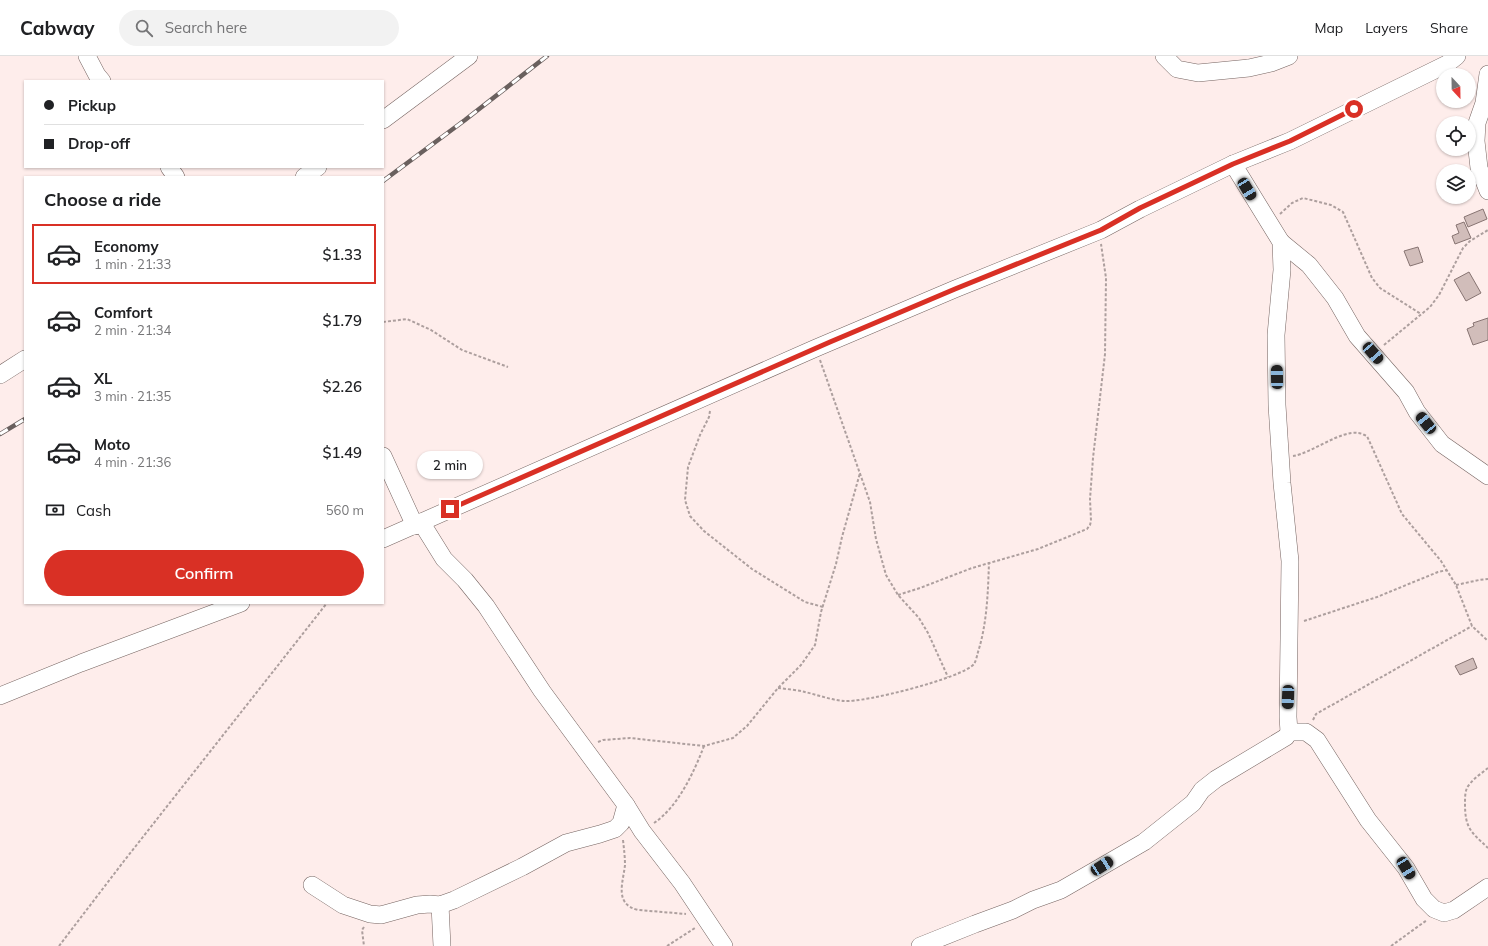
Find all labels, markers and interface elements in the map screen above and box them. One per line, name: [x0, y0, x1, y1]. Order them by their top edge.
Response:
search box: [119, 10, 399, 46]
text: Cabway: [20, 16, 95, 40]
icon: search: [133, 17, 155, 39]
text: Search here: [165, 18, 247, 37]
text: Map: [1314, 19, 1343, 37]
text: Layers: [1365, 19, 1408, 37]
text: Share: [1430, 19, 1468, 37]
north arrow: [1436, 68, 1476, 108]
map controls: [1436, 68, 1476, 204]
text: Pickup: [68, 96, 116, 115]
route start: [1345, 100, 1363, 118]
button: locate: [1436, 116, 1476, 156]
text: Drop-off: [68, 134, 130, 153]
button: layers: [1436, 164, 1476, 204]
car: [1236, 176, 1258, 202]
text: Choose a ride: [44, 188, 161, 211]
icon: car: [46, 236, 82, 272]
text: Economy: [94, 237, 159, 256]
text: $1.33: [322, 245, 362, 264]
text: 1 min · 21:33: [94, 256, 171, 272]
icon: car: [46, 302, 82, 338]
text: Comfort: [94, 303, 152, 322]
text: $1.79: [322, 311, 362, 330]
text: 2 min · 21:34: [94, 322, 171, 338]
car: [1361, 340, 1385, 366]
car: [1271, 365, 1283, 389]
icon: car: [46, 368, 82, 404]
text: XL: [94, 369, 112, 388]
text: $2.26: [322, 377, 362, 396]
text: 3 min · 21:35: [94, 388, 171, 404]
car: [1414, 410, 1438, 436]
icon: car: [46, 434, 82, 470]
text: Moto: [94, 435, 130, 454]
text: $1.49: [322, 443, 362, 462]
callout: 2 min: [417, 451, 483, 479]
text: 4 min · 21:36: [94, 454, 171, 470]
text: 2 min: [433, 457, 467, 473]
icon: cash: [44, 499, 66, 521]
route end: [441, 500, 459, 518]
text: Cash: [76, 501, 111, 520]
text: 560 m: [326, 502, 364, 518]
button: Confirm: [44, 550, 364, 596]
car: [1282, 685, 1294, 709]
car: [1089, 854, 1115, 878]
car: [1395, 855, 1417, 881]

